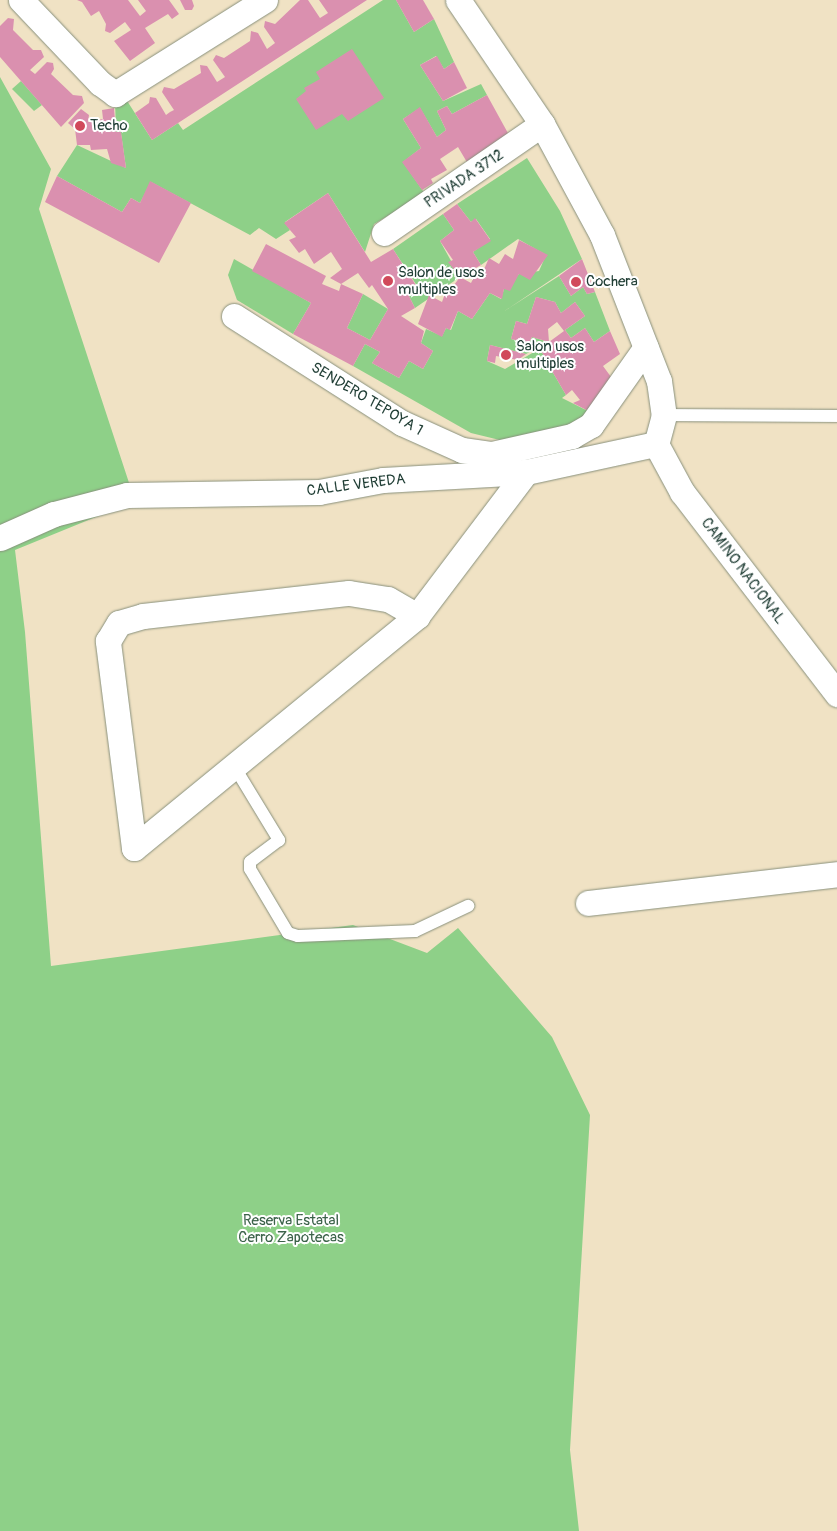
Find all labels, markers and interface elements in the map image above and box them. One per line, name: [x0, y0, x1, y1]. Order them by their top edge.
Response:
place label: Techo: [90, 117, 128, 135]
marker: Techo: [74, 120, 86, 132]
street label: PRIVADA 3712: [421, 146, 507, 212]
place label: Salon de usos multiples: [398, 263, 484, 298]
place label: Cochera: [586, 273, 638, 291]
marker: Salon de usos multiples: [382, 275, 394, 287]
marker: Cochera: [570, 276, 582, 288]
place label: Salon usos multiples: [516, 337, 584, 372]
marker: Salon usos multiples: [500, 349, 512, 361]
street label: SENDERO TEPOYA 1: [308, 359, 426, 439]
street label: CALLE VEREDA: [306, 470, 406, 500]
street label: CAMINO NACIONAL: [697, 514, 789, 628]
park label: Reserva Estatal Cerro Zapotecas: [238, 1211, 344, 1246]

